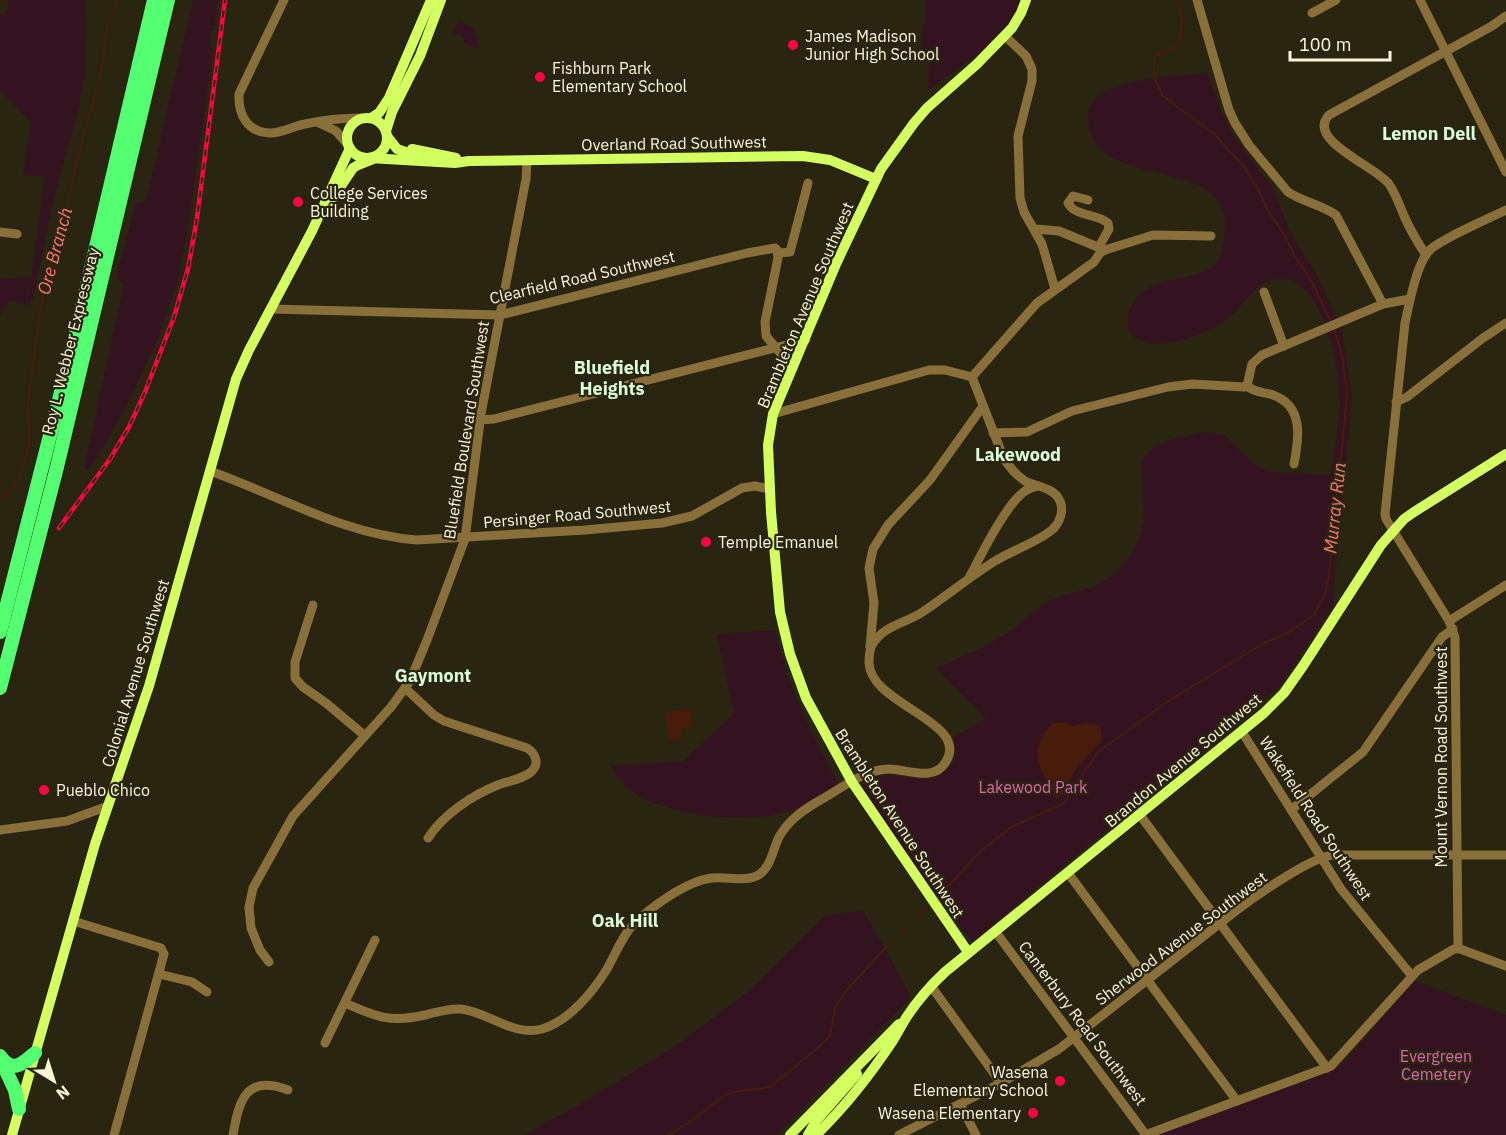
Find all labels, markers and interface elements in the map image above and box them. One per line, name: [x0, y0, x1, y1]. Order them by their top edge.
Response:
scale bar: [1290, 24, 1390, 62]
place label: James Madison Junior High School: [805, 26, 939, 64]
text: 100 m: [1299, 33, 1351, 56]
marker: James Madison Junior High School: [786, 38, 800, 52]
place label: Fishburn Park Elementary School: [552, 58, 687, 96]
marker: Fishburn Park Elementary School: [533, 70, 547, 84]
district label: Lemon Dell: [1382, 122, 1477, 145]
street label: Overland Road Southwest: [581, 131, 767, 155]
place label: College Services Building: [310, 183, 428, 221]
marker: College Services Building: [291, 195, 305, 209]
street label: Brambleton Avenue Southwest: [752, 199, 858, 411]
water label: Ore Branch: [32, 205, 77, 297]
street label: Roy L. Webber Expressway: [37, 245, 103, 437]
street label: Clearfield Road Southwest: [487, 246, 677, 308]
street label: Bluefield Boulevard Southwest: [439, 319, 493, 541]
district label: Bluefield Heights: [574, 356, 650, 400]
district label: Lakewood: [975, 443, 1061, 466]
water label: Murray Run: [1318, 461, 1351, 555]
street label: Persinger Road Southwest: [482, 496, 672, 532]
place label: Temple Emanuel: [718, 532, 838, 552]
marker: Temple Emanuel: [699, 535, 713, 549]
street label: Colonial Avenue Southwest: [97, 577, 173, 769]
street label: Mount Vernon Road Southwest: [1431, 646, 1451, 868]
district label: Gaymont: [395, 664, 471, 687]
street label: Brandon Avenue Southwest: [1101, 689, 1265, 831]
street label: Brambleton Avenue Southwest: [831, 724, 969, 922]
street label: Wakefield Road Southwest: [1255, 732, 1377, 904]
park label: Lakewood Park: [979, 777, 1088, 797]
place label: Pueblo Chico: [56, 780, 150, 800]
marker: Pueblo Chico: [37, 783, 51, 797]
street label: Sherwood Avenue Southwest: [1091, 867, 1271, 1009]
district label: Oak Hill: [592, 909, 659, 932]
street label: Canterbury Road Southwest: [1015, 937, 1151, 1109]
park label: Evergreen Cemetery: [1400, 1046, 1472, 1084]
north arrow: [24, 1051, 84, 1111]
place label: Wasena Elementary School: [913, 1062, 1048, 1100]
marker: Wasena Elementary School: [1053, 1074, 1067, 1088]
text: N: [53, 1081, 74, 1104]
place label: Wasena Elementary: [878, 1103, 1021, 1123]
marker: Wasena Elementary: [1026, 1106, 1040, 1120]

